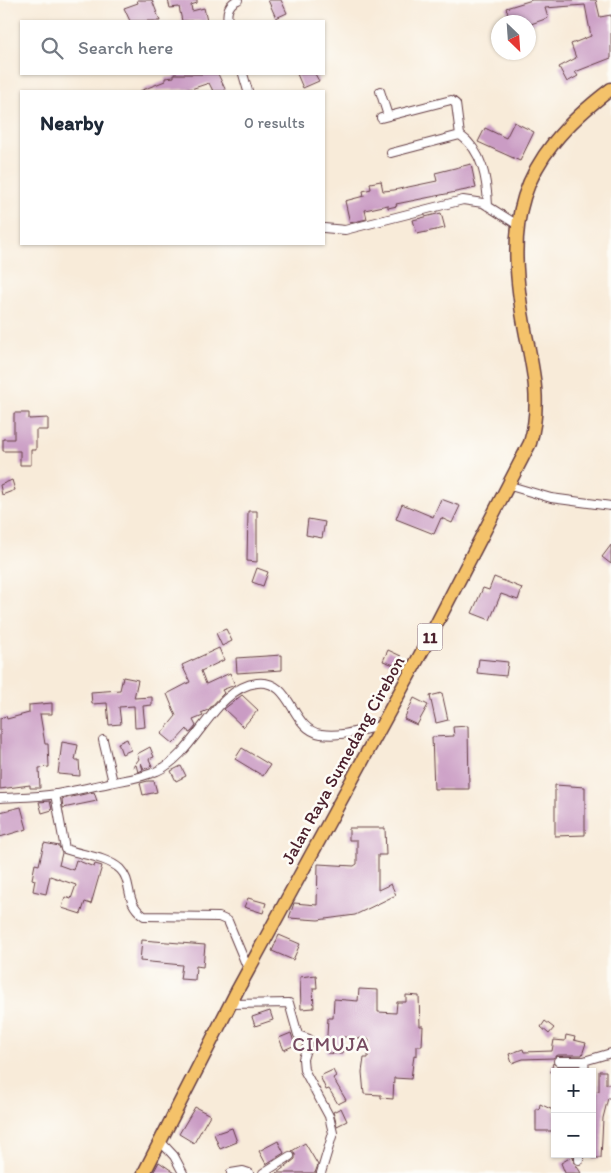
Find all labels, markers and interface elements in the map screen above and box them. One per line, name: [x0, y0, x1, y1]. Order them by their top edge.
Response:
north arrow: [491, 15, 536, 60]
search box: [20, 20, 325, 75]
icon: search: [38, 34, 66, 62]
text: Search here: [78, 36, 173, 59]
text: Nearby: [40, 110, 104, 135]
text: 0 results: [244, 113, 305, 132]
road number: 11: [418, 624, 442, 650]
street label: Jalan Raya Sumedang Cirebon: [277, 652, 409, 868]
district label: CIMUJA: [292, 1032, 370, 1056]
map controls: [551, 1068, 596, 1158]
button: +: [551, 1068, 596, 1113]
button: −: [551, 1113, 596, 1158]

